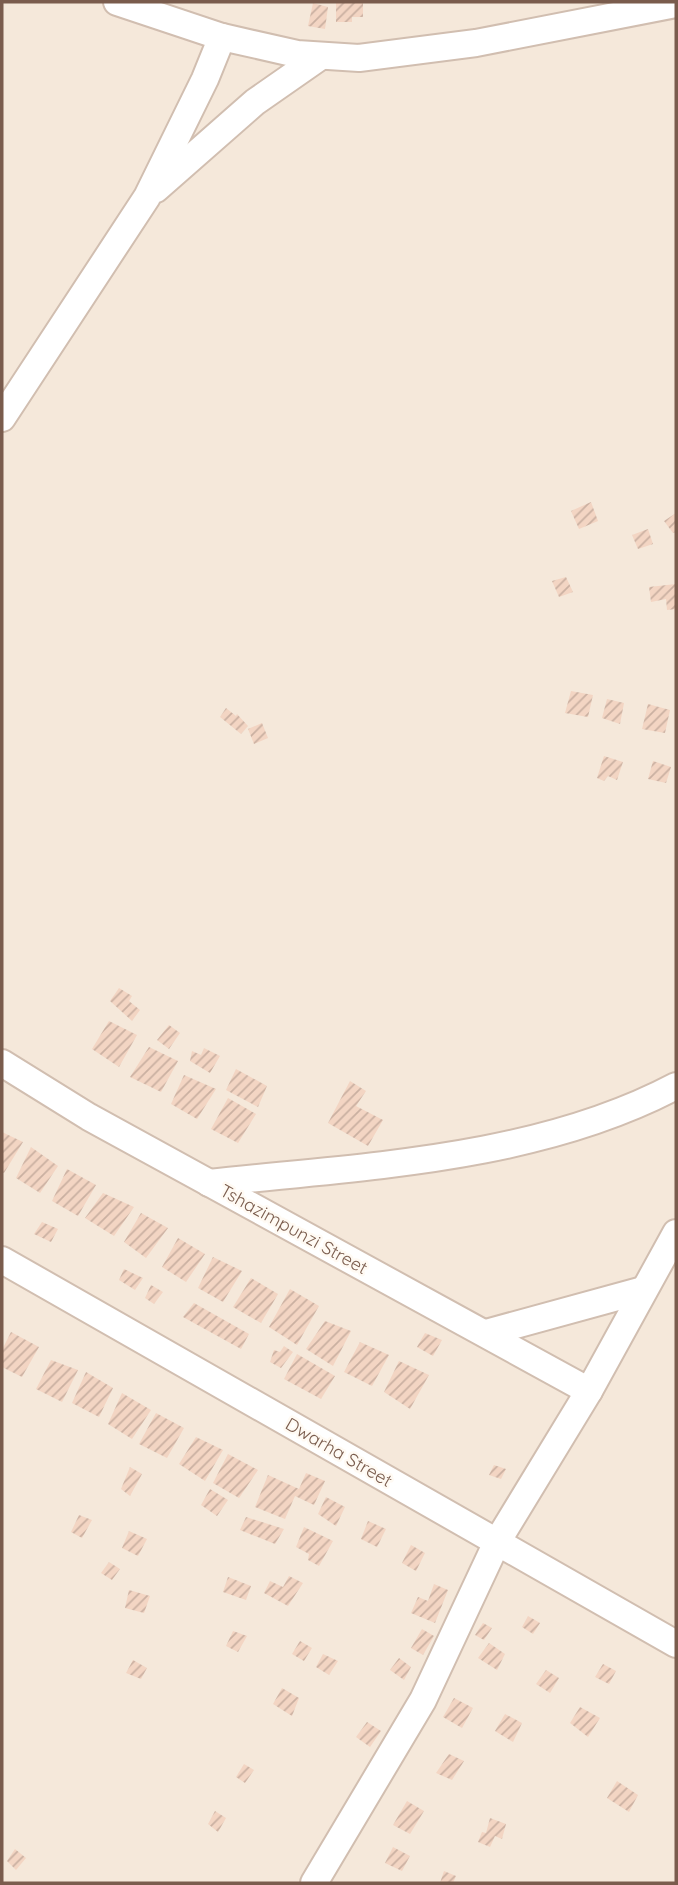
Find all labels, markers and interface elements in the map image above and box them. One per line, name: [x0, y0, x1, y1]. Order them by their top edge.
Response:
street label: Tshazimpunzi Street: [216, 1179, 372, 1279]
street label: Dwarha Street: [281, 1412, 397, 1492]

